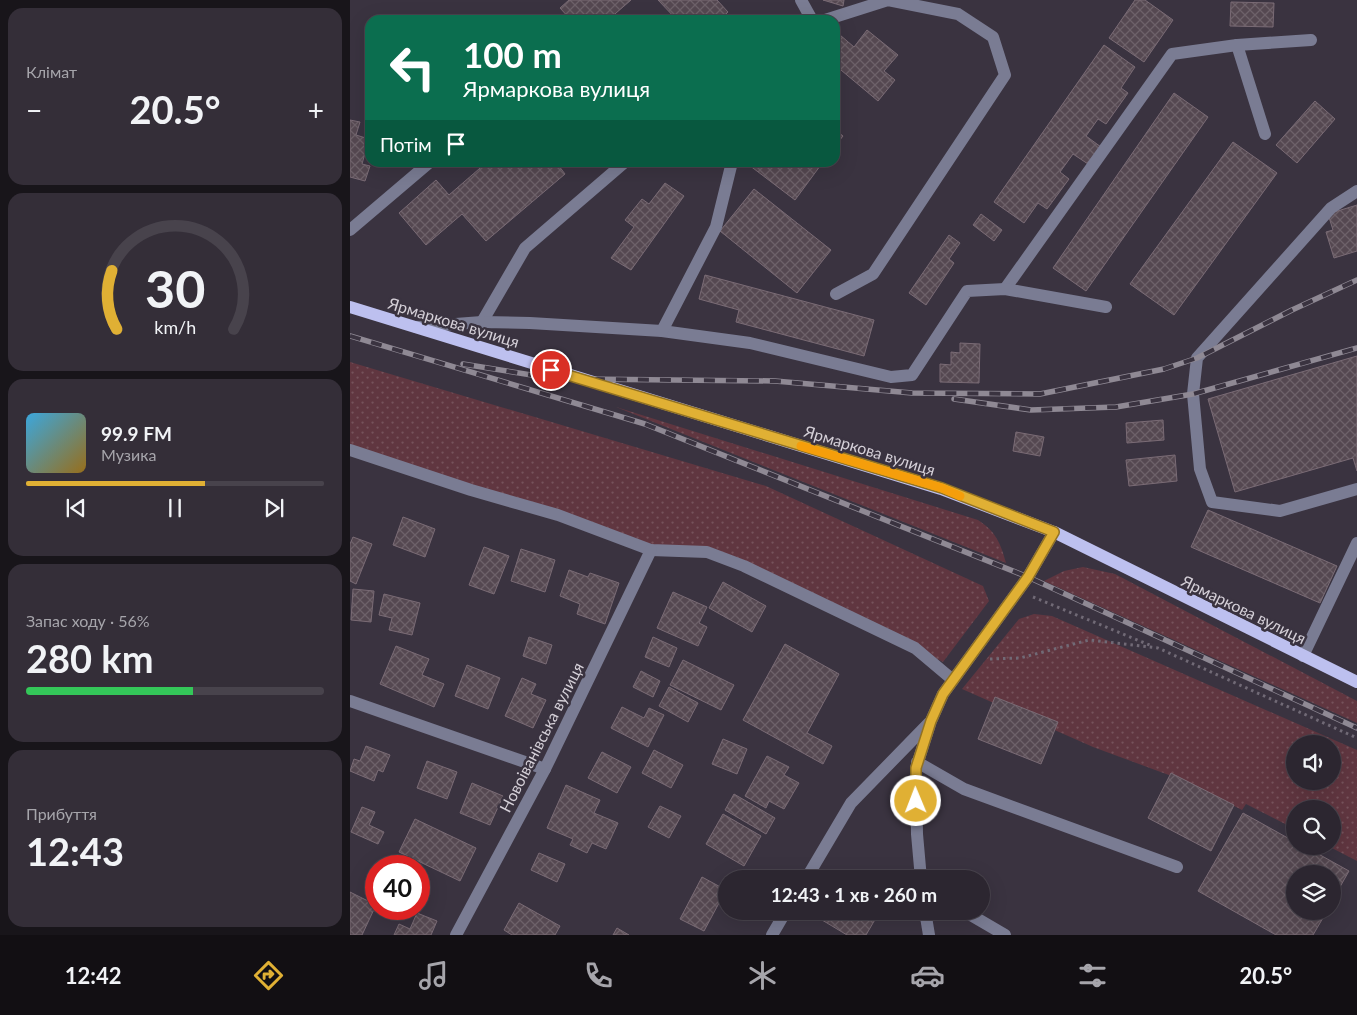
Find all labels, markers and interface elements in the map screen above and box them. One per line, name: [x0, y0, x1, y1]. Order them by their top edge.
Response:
text: 100 m: [463, 33, 562, 75]
icon: left: [380, 35, 445, 100]
text: Клімат: [26, 62, 77, 81]
text: Ярмаркова вулиця: [463, 75, 650, 102]
text: 20.5°: [130, 86, 220, 132]
text: −: [26, 93, 42, 127]
text: +: [308, 93, 324, 127]
icon: arrive: [442, 130, 470, 158]
text: Потім: [380, 133, 432, 156]
text: 30: [145, 257, 205, 319]
street label: Ярмаркова вулиця: [385, 293, 522, 351]
text: km/h: [154, 316, 196, 338]
pin: [530, 349, 572, 391]
icon: arrive: [537, 356, 565, 384]
street label: Ярмаркова вулиця: [801, 421, 938, 479]
text: 99.9 FM: [101, 422, 172, 445]
text: Музика: [101, 445, 157, 464]
icon: previous: [62, 494, 90, 522]
icon: pause: [161, 494, 189, 522]
icon: next: [260, 494, 288, 522]
street label: Ярмаркова вулиця: [1178, 570, 1309, 647]
text: Запас ходу · 56%: [26, 611, 150, 630]
text: 280 km: [26, 635, 154, 681]
street label: Новоіванівська вулиця: [495, 659, 587, 815]
map controls: [1286, 735, 1341, 920]
button: sound: [1286, 735, 1341, 790]
position arrow: [889, 774, 941, 826]
button: search: [1286, 800, 1341, 855]
text: Прибуття: [26, 804, 97, 823]
text: 12:43: [26, 828, 124, 874]
speed limit sign: 40: [365, 855, 430, 920]
button: layers: [1286, 865, 1341, 920]
text: 12:43 · 1 хв · 260 m: [771, 883, 937, 906]
icon: directions: [251, 958, 286, 993]
icon: music: [416, 958, 451, 993]
icon: phone: [581, 958, 616, 993]
icon: climate: [745, 958, 780, 993]
icon: car: [910, 958, 945, 993]
icon: filters: [1075, 958, 1110, 993]
text: 12:42: [65, 962, 122, 989]
text: 20.5°: [1239, 962, 1292, 989]

